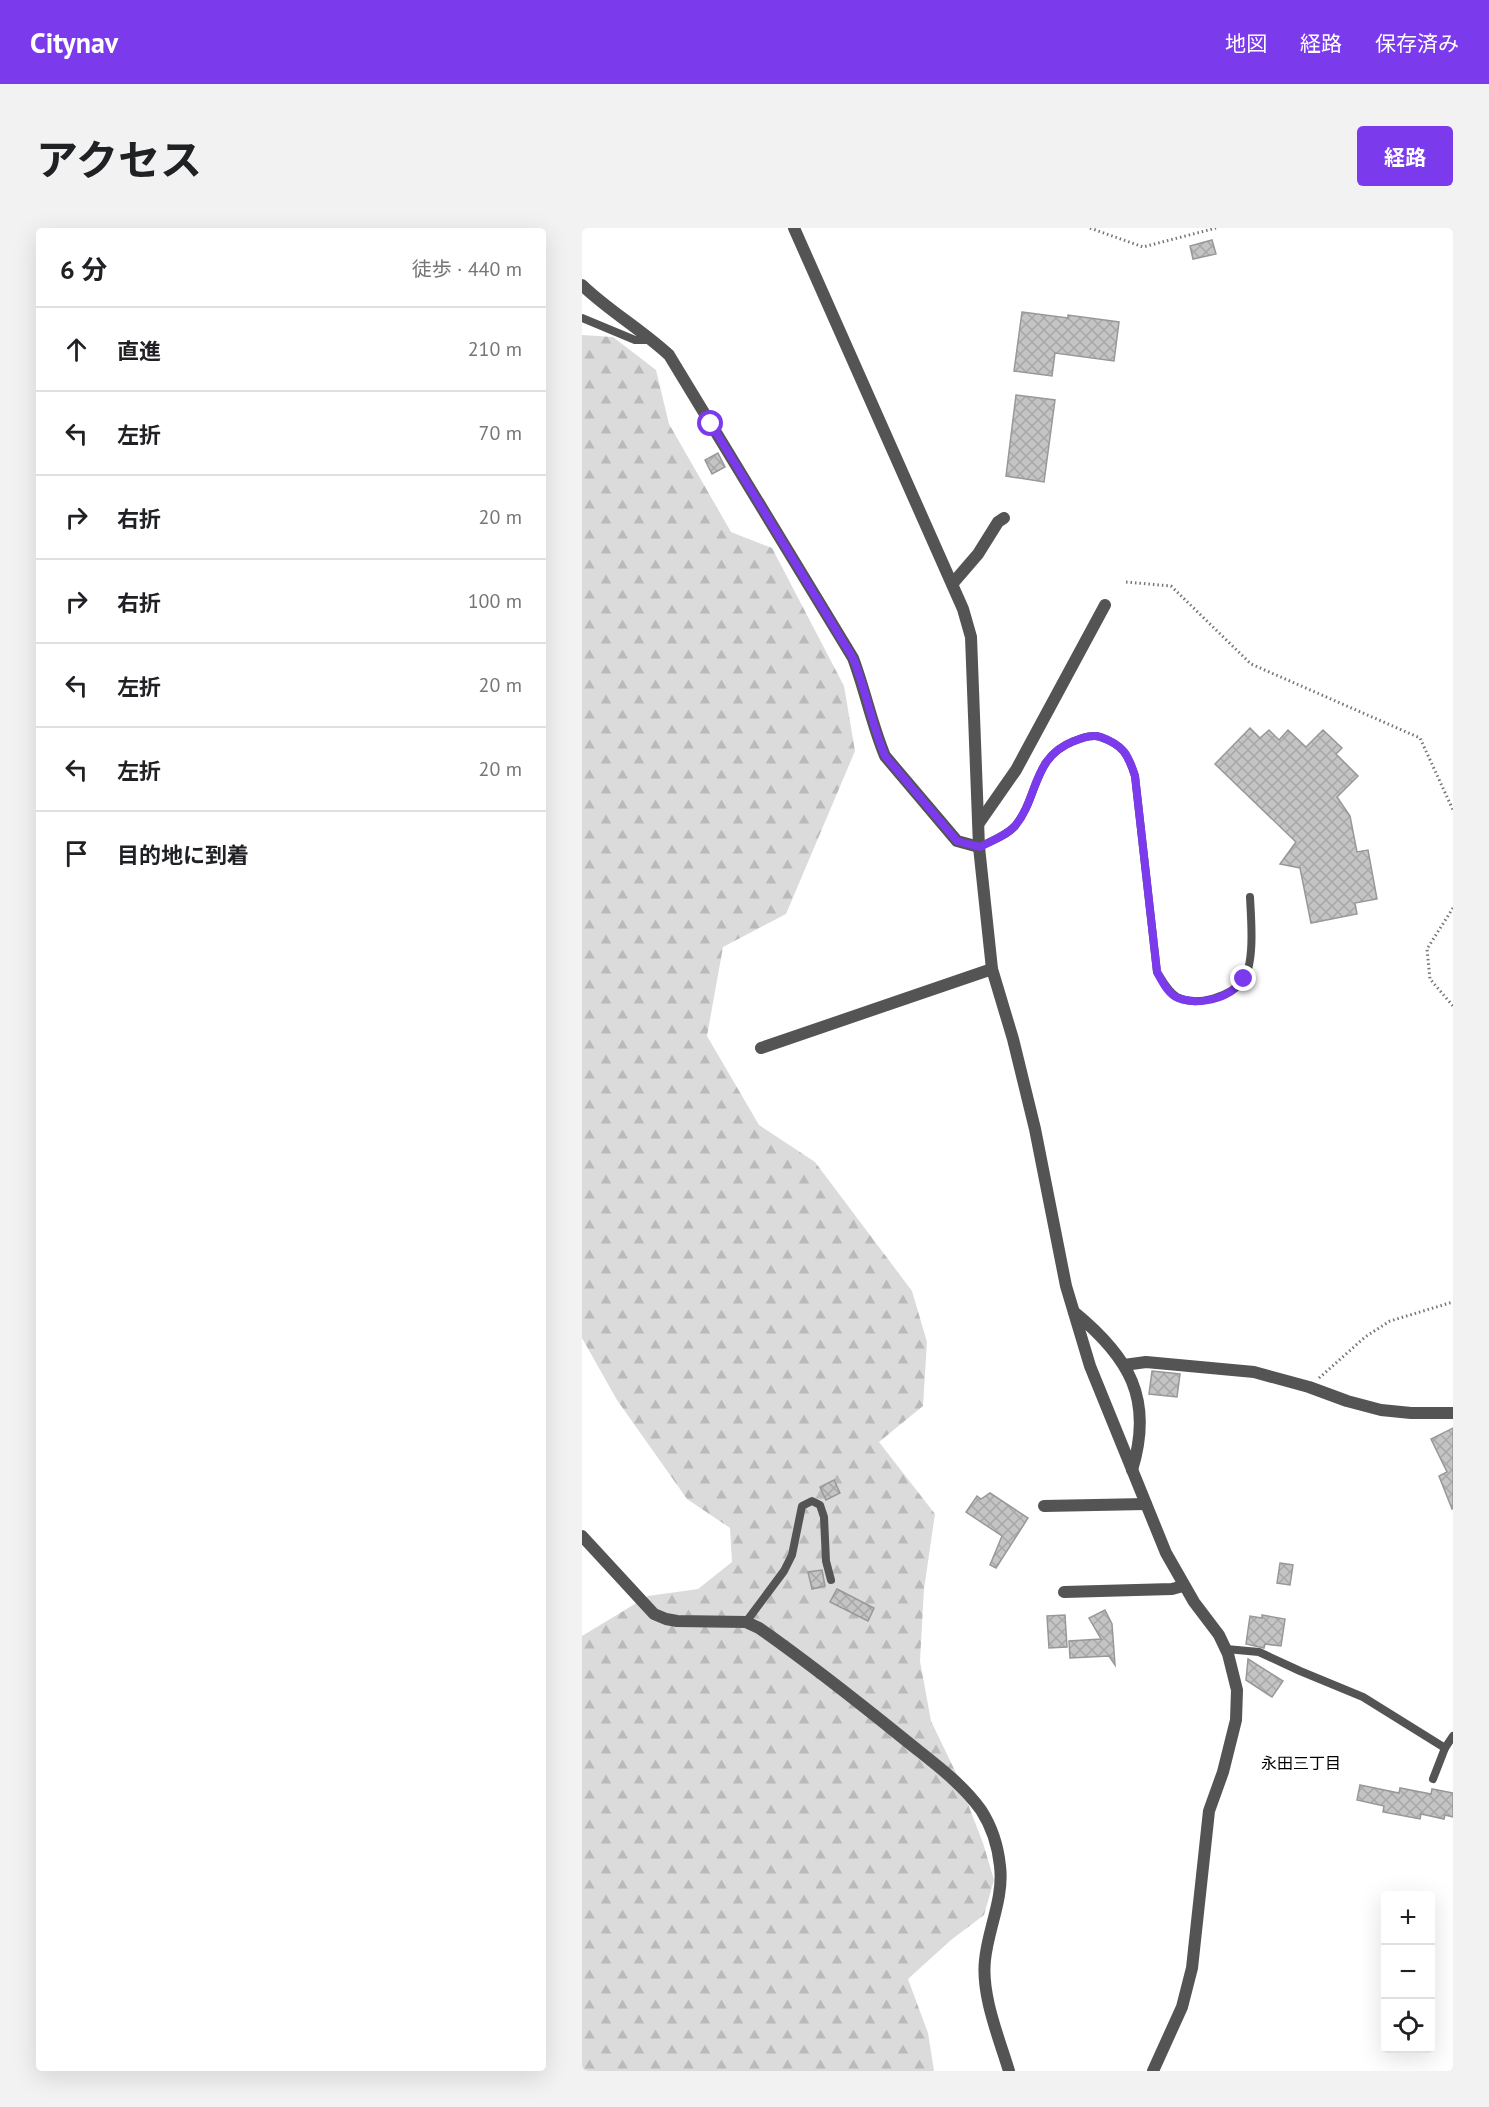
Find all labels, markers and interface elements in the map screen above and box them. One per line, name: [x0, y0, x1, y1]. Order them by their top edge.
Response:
text: Citynav: [30, 24, 118, 61]
text: 地図: [1225, 30, 1267, 57]
text: 経路: [1300, 30, 1342, 57]
text: 保存済み: [1375, 30, 1459, 57]
button: 経路: [1357, 126, 1453, 186]
text: アクセス: [36, 132, 202, 187]
text: 6 分: [60, 253, 107, 286]
text: 徒歩 · 440 m: [412, 256, 522, 282]
icon: ahead: [60, 333, 93, 366]
text: 210 m: [468, 336, 522, 362]
text: 直進: [117, 337, 161, 365]
route start: [697, 410, 723, 436]
icon: left: [60, 417, 93, 450]
text: 70 m: [479, 420, 522, 446]
text: 左折: [117, 421, 161, 449]
icon: right: [60, 501, 93, 534]
text: 20 m: [479, 504, 522, 530]
text: 右折: [117, 505, 161, 533]
icon: right: [60, 585, 93, 618]
text: 100 m: [468, 588, 522, 614]
text: 右折: [117, 589, 161, 617]
icon: left: [60, 669, 93, 702]
text: 20 m: [479, 672, 522, 698]
text: 左折: [117, 673, 161, 701]
icon: left: [60, 753, 93, 786]
text: 20 m: [479, 756, 522, 782]
text: 左折: [117, 757, 161, 785]
icon: arrive: [60, 837, 93, 870]
text: 目的地に到着: [117, 841, 249, 869]
route end: [1230, 965, 1256, 991]
district label: 永田三丁目: [1261, 1753, 1341, 1773]
map controls: [1381, 1891, 1435, 2053]
button: +: [1381, 1891, 1435, 1945]
button: −: [1381, 1945, 1435, 1999]
button: locate: [1381, 1999, 1435, 2053]

